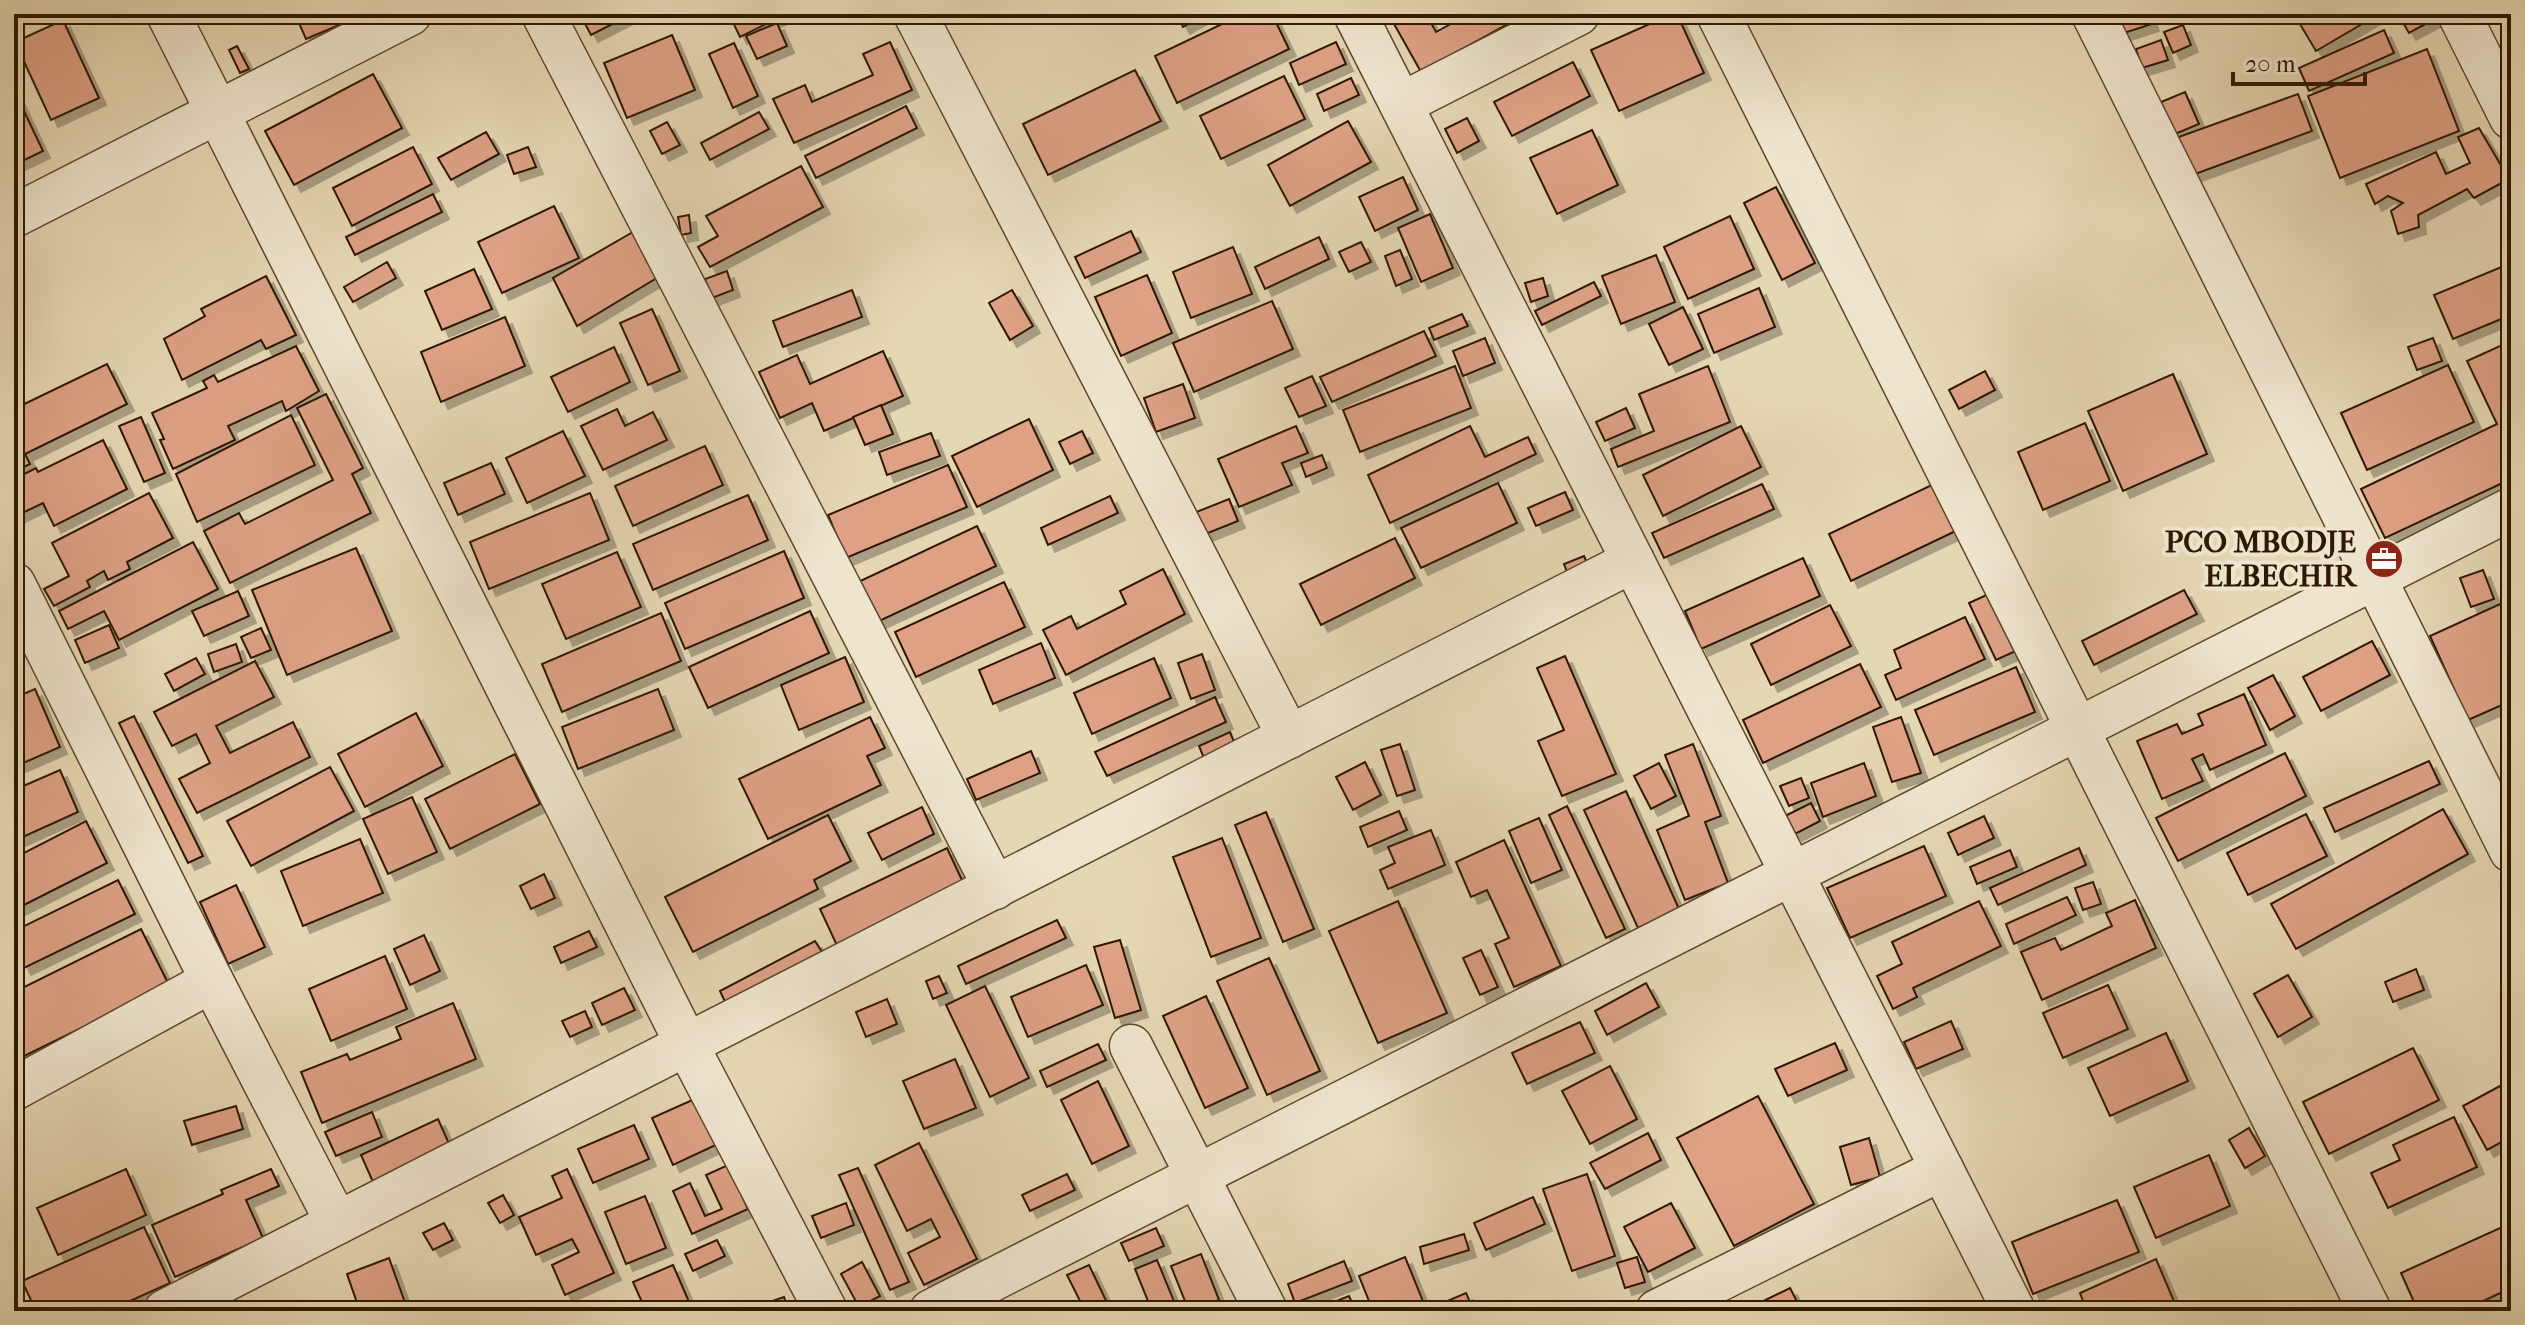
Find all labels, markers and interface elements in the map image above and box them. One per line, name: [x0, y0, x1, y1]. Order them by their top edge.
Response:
scale bar: [2233, 36, 2365, 86]
text: 20 m: [2245, 50, 2296, 78]
place label: PCO MBODJE ELBECHIR: [2165, 525, 2358, 594]
office icon: PCO MBODJE ELBECHIR: [2363, 538, 2405, 580]

